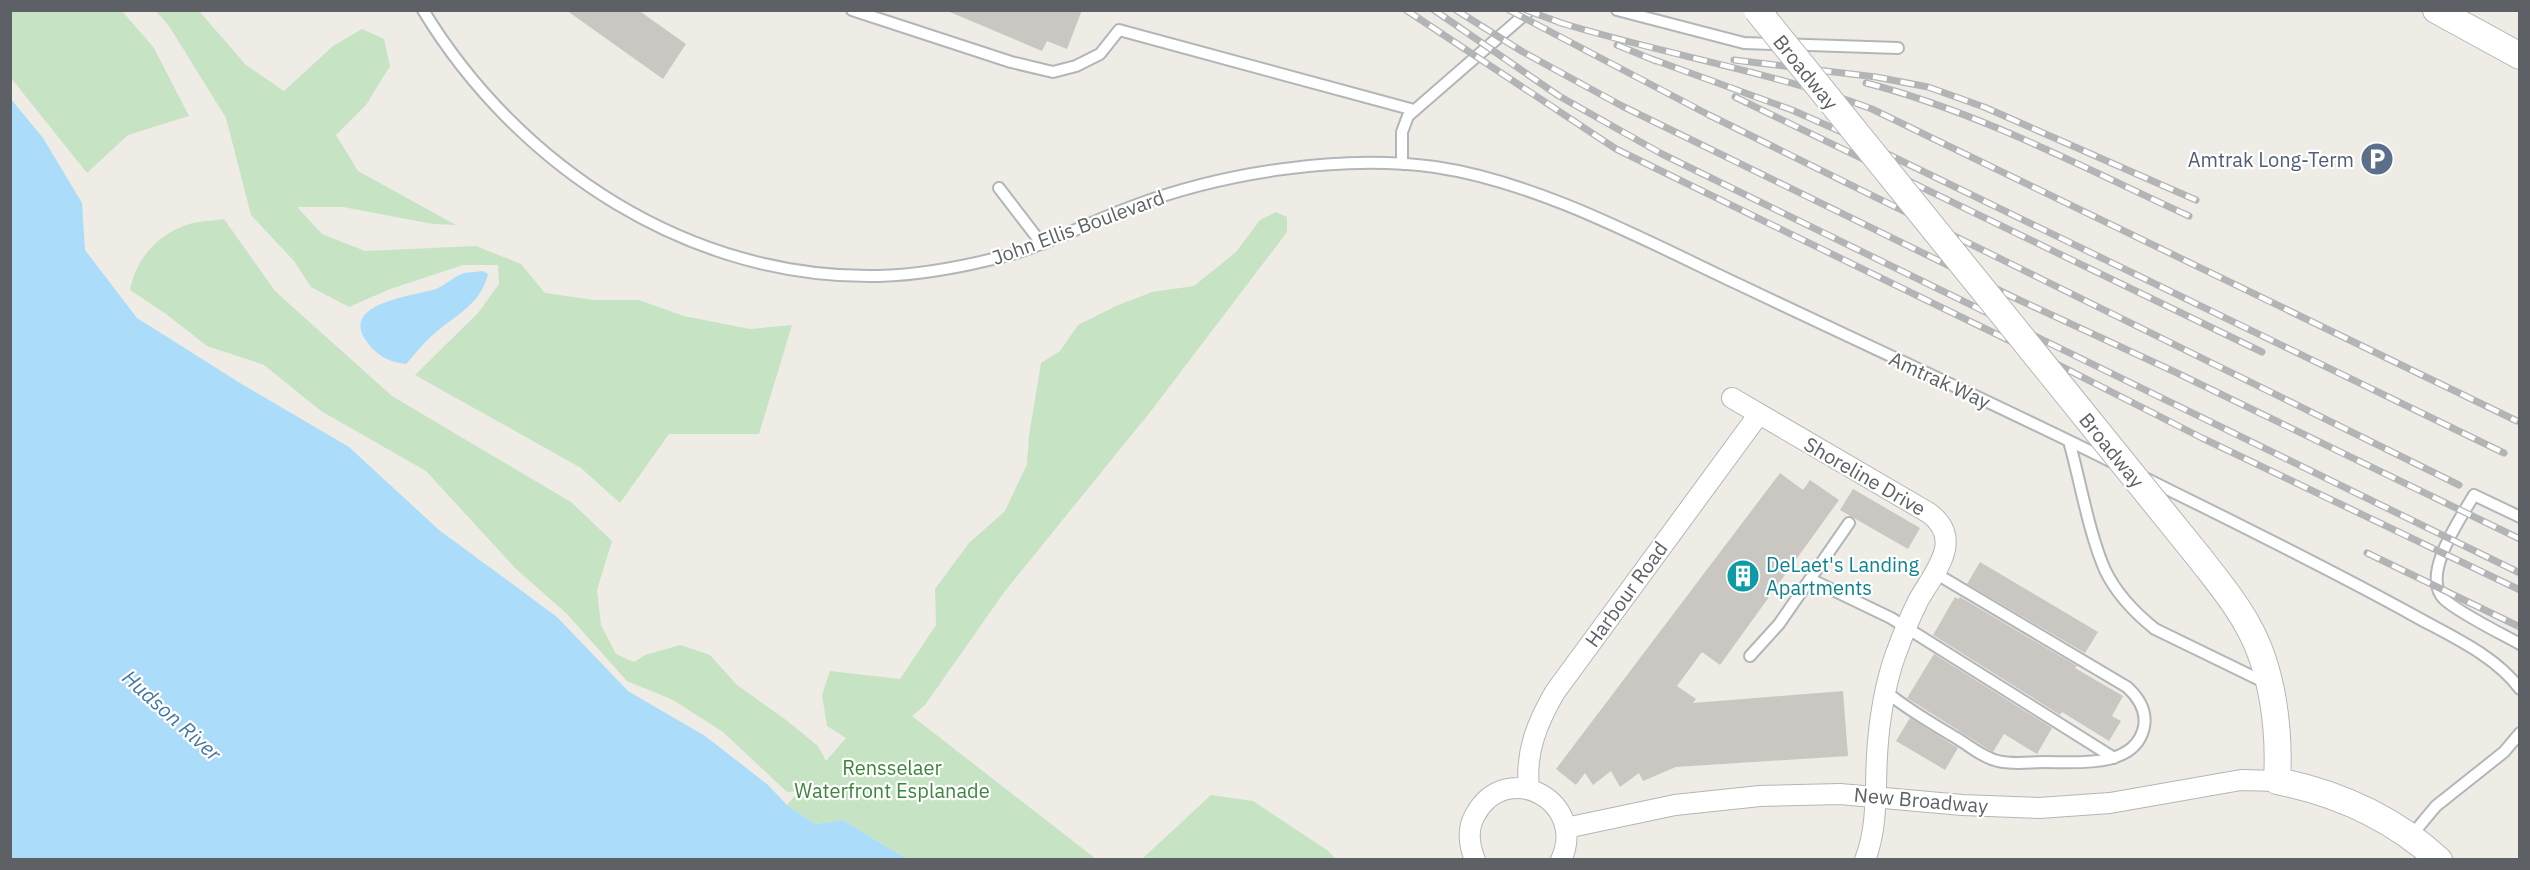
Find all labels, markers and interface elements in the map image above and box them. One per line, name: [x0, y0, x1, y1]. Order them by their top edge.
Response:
street label: Broadway: [1767, 29, 1845, 115]
parking icon: Amtrak Long-Term: [2359, 141, 2395, 177]
place label: Amtrak Long-Term: [2188, 146, 2354, 173]
street label: John Ellis Boulevard: [988, 183, 1168, 271]
street label: Amtrak Way: [1885, 345, 1995, 415]
street label: Broadway: [2073, 407, 2151, 493]
street label: Shoreline Drive: [1799, 430, 1931, 522]
street label: Harbour Road: [1579, 536, 1673, 652]
place label: DeLaet's Landing Apartments: [1766, 551, 1919, 601]
building icon: DeLaet's Landing Apartments: [1725, 558, 1761, 594]
water label: Hudson River: [117, 663, 228, 768]
park label: Rensselaer Waterfront Esplanade: [794, 754, 990, 804]
street label: New Broadway: [1853, 781, 1989, 819]

